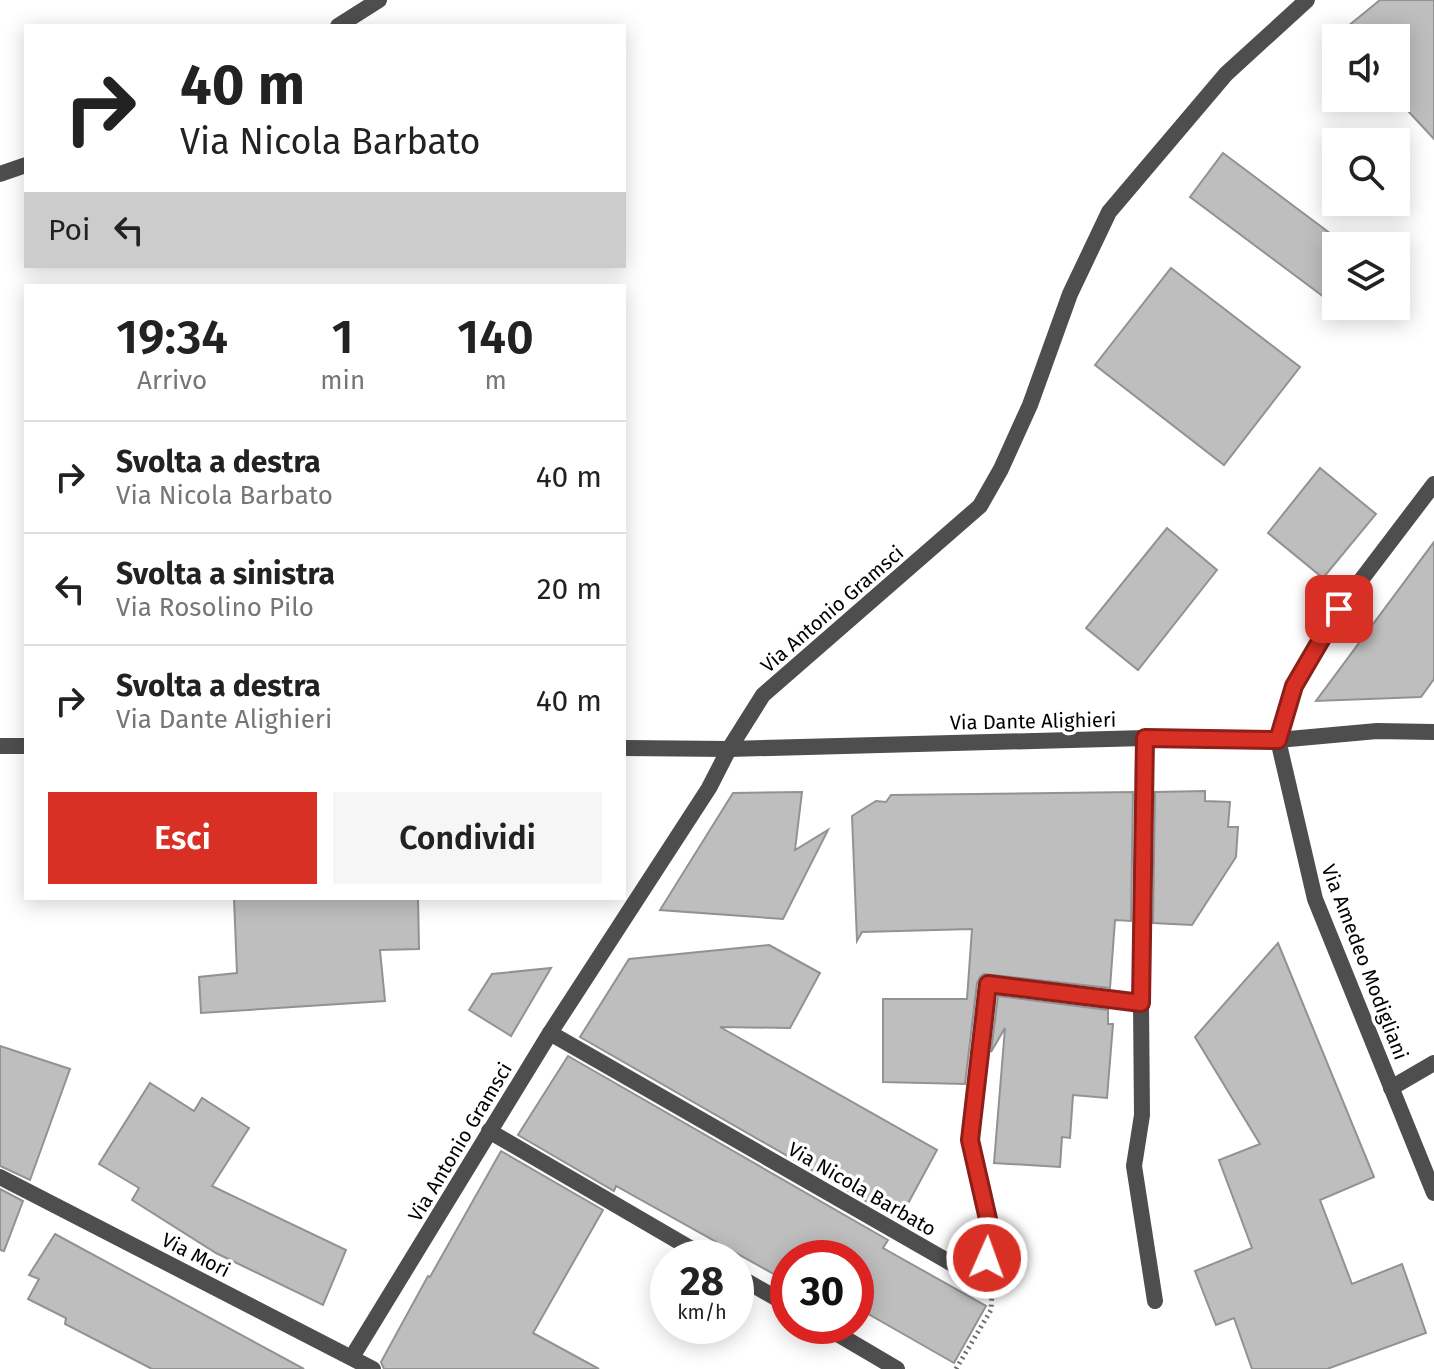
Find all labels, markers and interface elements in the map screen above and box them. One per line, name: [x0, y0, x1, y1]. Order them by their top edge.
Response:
map controls: [1322, 24, 1410, 320]
button: sound: [1322, 24, 1410, 112]
text: 40 m: [180, 52, 305, 119]
icon: right: [48, 56, 152, 160]
text: Via Nicola Barbato: [180, 120, 481, 164]
button: search: [1322, 128, 1410, 216]
icon: left: [107, 208, 151, 252]
text: Poi: [48, 212, 91, 248]
button: layers: [1322, 232, 1410, 320]
text: 19:34: [116, 308, 228, 366]
text: 1: [332, 308, 354, 366]
text: 140: [457, 308, 534, 366]
text: Arrivo: [137, 365, 207, 396]
text: min: [320, 365, 365, 396]
text: m: [484, 365, 507, 396]
text: Svolta a destra: [116, 444, 321, 480]
icon: right: [48, 455, 92, 499]
text: 40 m: [536, 459, 602, 495]
text: Via Nicola Barbato: [116, 480, 333, 511]
street label: Via Antonio Gramsci: [756, 540, 908, 678]
text: Svolta a sinistra: [116, 556, 335, 592]
icon: left: [48, 567, 92, 611]
text: 20 m: [537, 571, 602, 607]
pin: [1305, 575, 1373, 643]
icon: arrive: [1317, 587, 1361, 631]
text: Via Rosolino Pilo: [116, 592, 314, 623]
text: Svolta a destra: [116, 668, 321, 704]
icon: right: [48, 679, 92, 723]
text: 40 m: [536, 683, 602, 719]
text: Via Dante Alighieri: [116, 704, 332, 735]
street label: Via Dante Alighieri: [950, 708, 1116, 734]
button: Esci: [48, 792, 317, 884]
button: Condividi: [333, 792, 602, 884]
street label: Via Amedeo Modigliani: [1317, 861, 1413, 1063]
street label: Via Antonio Gramsci: [403, 1058, 517, 1226]
street label: Via Nicola Barbato: [784, 1137, 940, 1241]
position arrow: [945, 1216, 1029, 1300]
street label: Via Mori: [158, 1228, 234, 1282]
speed limit sign: 30: [770, 1240, 874, 1344]
text: 28: [680, 1258, 724, 1306]
text: km/h: [677, 1300, 727, 1324]

